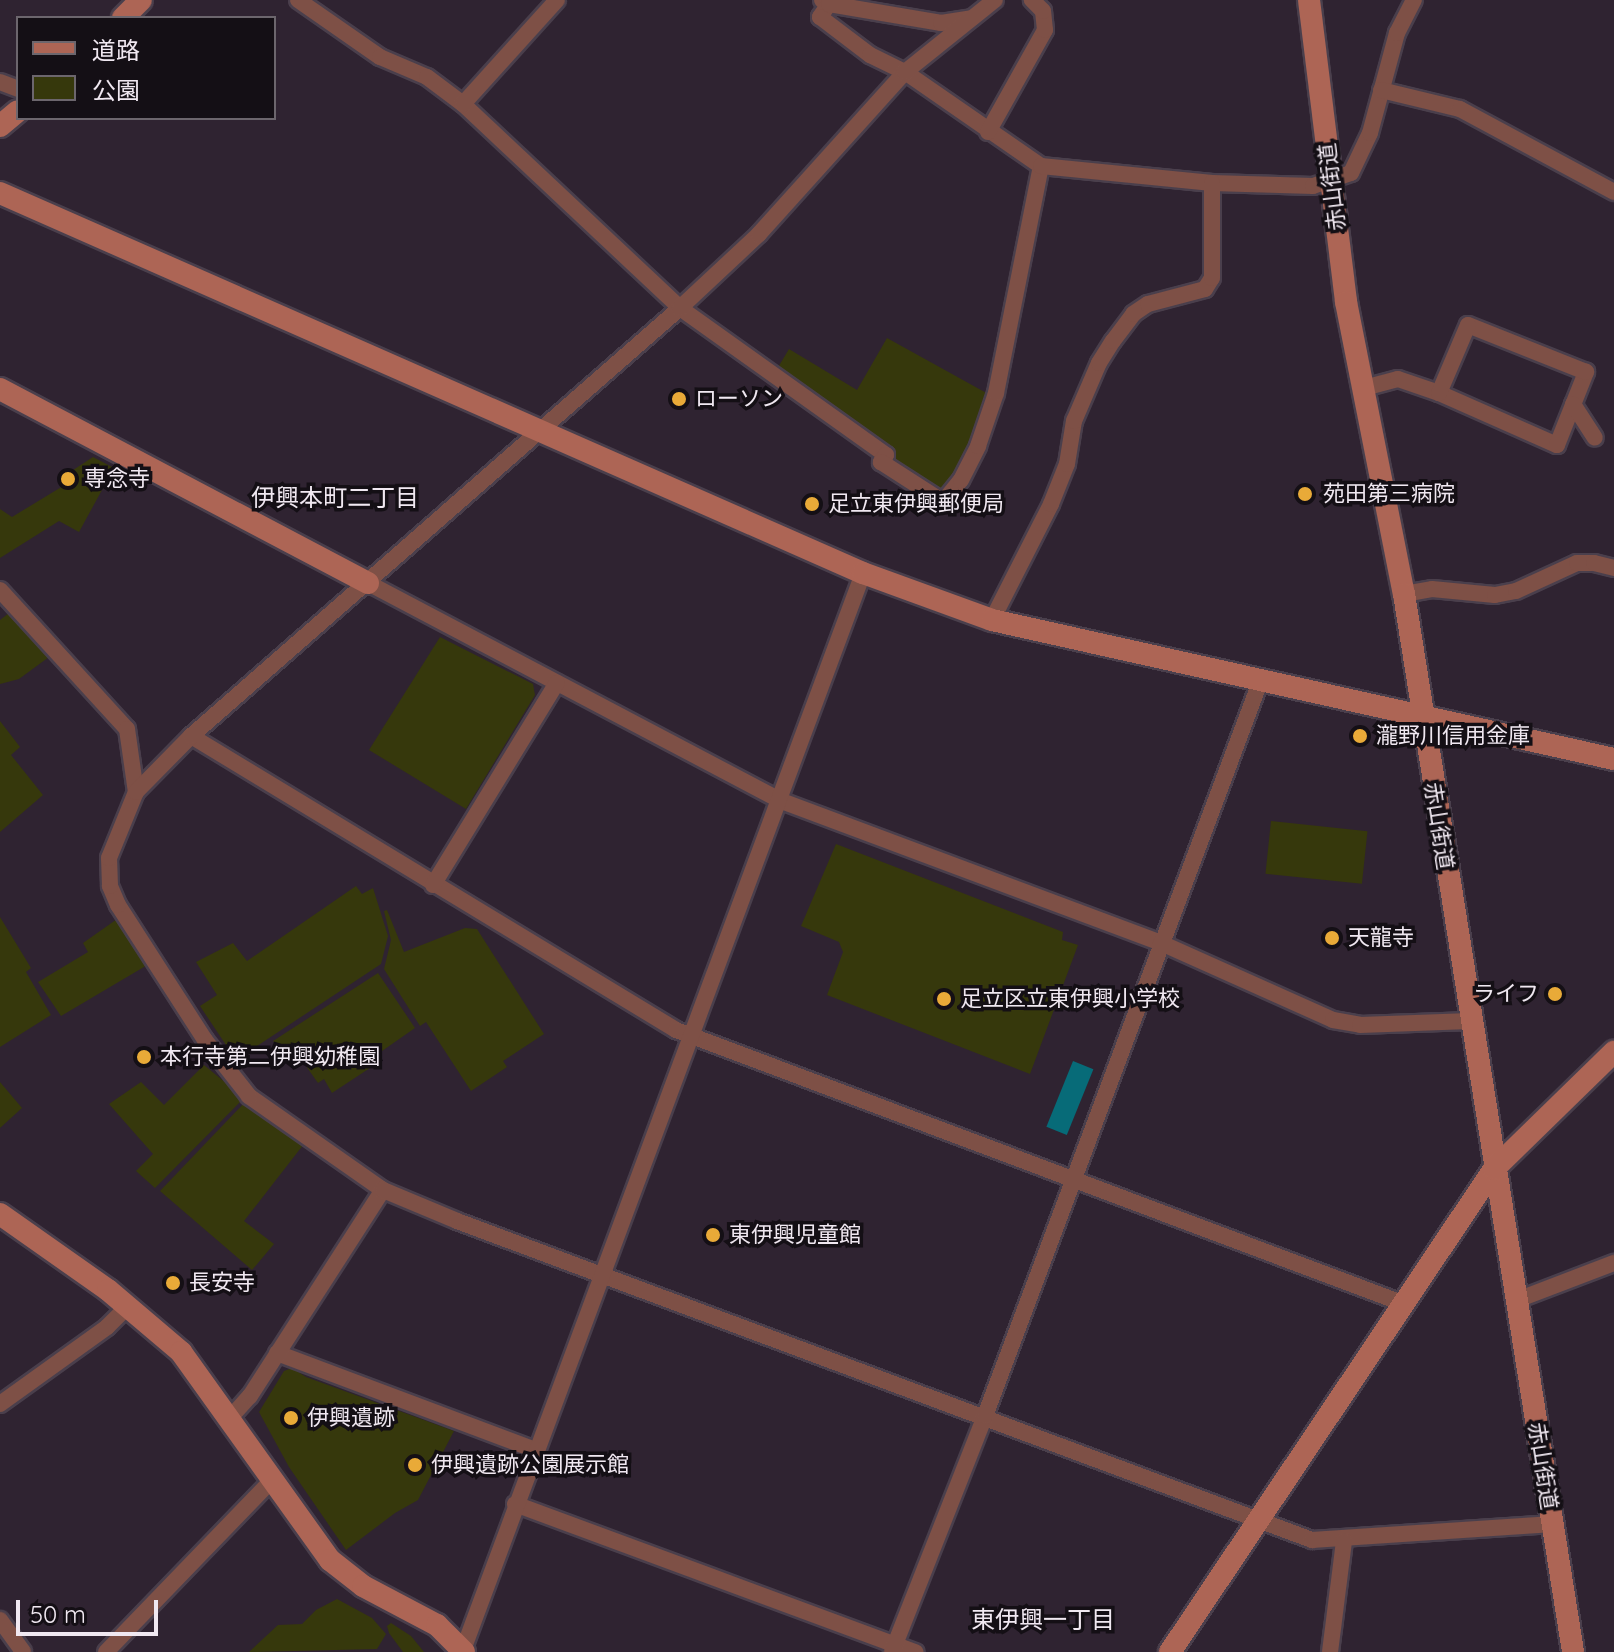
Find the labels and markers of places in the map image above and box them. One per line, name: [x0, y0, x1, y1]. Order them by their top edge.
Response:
place label: ローソン: [695, 386, 783, 412]
marker: ローソン: [670, 390, 688, 408]
place label: 専念寺: [84, 466, 150, 492]
marker: 専念寺: [59, 470, 77, 488]
place label: 苑田第三病院: [1323, 481, 1455, 507]
marker: 苑田第三病院: [1294, 483, 1316, 505]
place label: 足立東伊興郵便局: [828, 491, 1004, 517]
marker: 足立東伊興郵便局: [803, 495, 821, 513]
place label: 瀧野川信用金庫: [1376, 723, 1530, 749]
marker: 瀧野川信用金庫: [1351, 727, 1369, 745]
place label: 天龍寺: [1348, 925, 1414, 951]
marker: 天龍寺: [1323, 929, 1341, 947]
place label: ライフ: [1473, 981, 1539, 1007]
marker: ライフ: [1546, 985, 1564, 1003]
place label: 足立区立東伊興小学校: [960, 986, 1180, 1012]
marker: 足立区立東伊興小学校: [935, 990, 953, 1008]
place label: 本行寺第二伊興幼稚園: [160, 1044, 380, 1070]
marker: 本行寺第二伊興幼稚園: [135, 1048, 153, 1066]
place label: 東伊興児童館: [729, 1222, 861, 1248]
marker: 東伊興児童館: [704, 1226, 722, 1244]
place label: 長安寺: [189, 1270, 255, 1296]
marker: 長安寺: [164, 1274, 182, 1292]
place label: 伊興遺跡: [307, 1405, 395, 1431]
marker: 伊興遺跡: [282, 1409, 300, 1427]
place label: 伊興遺跡公園展示館: [431, 1452, 629, 1478]
marker: 伊興遺跡公園展示館: [406, 1456, 424, 1474]

